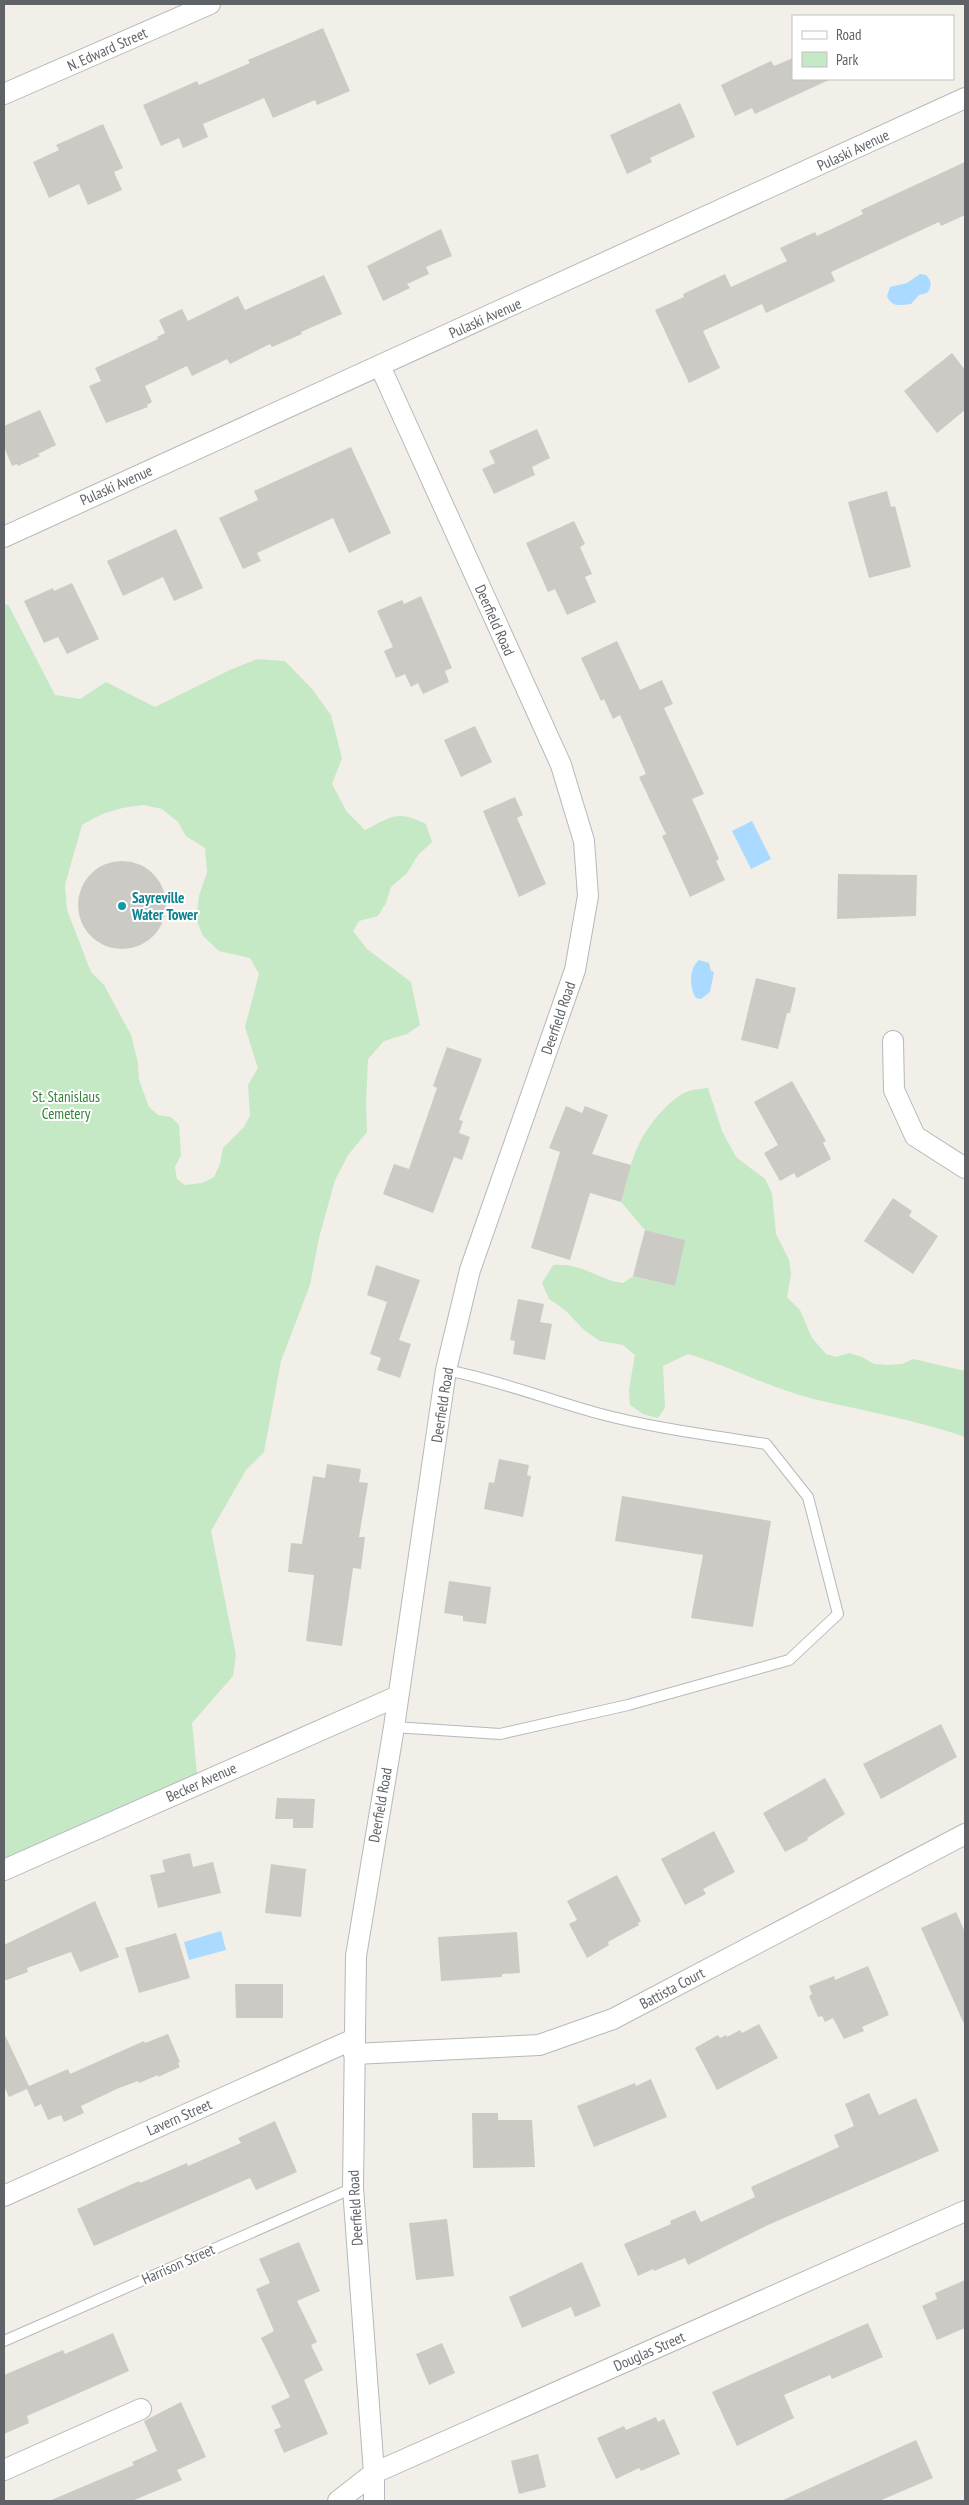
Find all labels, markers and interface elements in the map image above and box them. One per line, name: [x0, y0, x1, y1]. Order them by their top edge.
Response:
legend: [792, 15, 954, 80]
street label: N. Edward Street: [64, 23, 150, 75]
text: Road: [836, 25, 862, 44]
text: Park: [836, 50, 858, 69]
street label: Pulaski Avenue: [814, 125, 892, 175]
street label: Pulaski Avenue: [446, 294, 524, 342]
street label: Pulaski Avenue: [77, 461, 155, 509]
street label: Deerfield Road: [471, 582, 519, 658]
place label: Sayreville Water Tower: [131, 888, 199, 924]
marker: Sayreville Water Tower: [116, 900, 128, 912]
street label: Deerfield Road: [537, 979, 579, 1057]
park label: St. Stanislaus Cemetery: [32, 1087, 100, 1123]
street label: Deerfield Road: [427, 1366, 457, 1444]
street label: Becker Avenue: [163, 1758, 239, 1806]
street label: Deerfield Road: [364, 1766, 396, 1844]
street label: Battista Court: [636, 1963, 708, 2013]
street label: Lavern Street: [144, 2094, 214, 2140]
street label: Deerfield Road: [344, 2170, 366, 2246]
street label: Harrison Street: [139, 2239, 217, 2289]
street label: Douglas Street: [610, 2327, 688, 2375]

